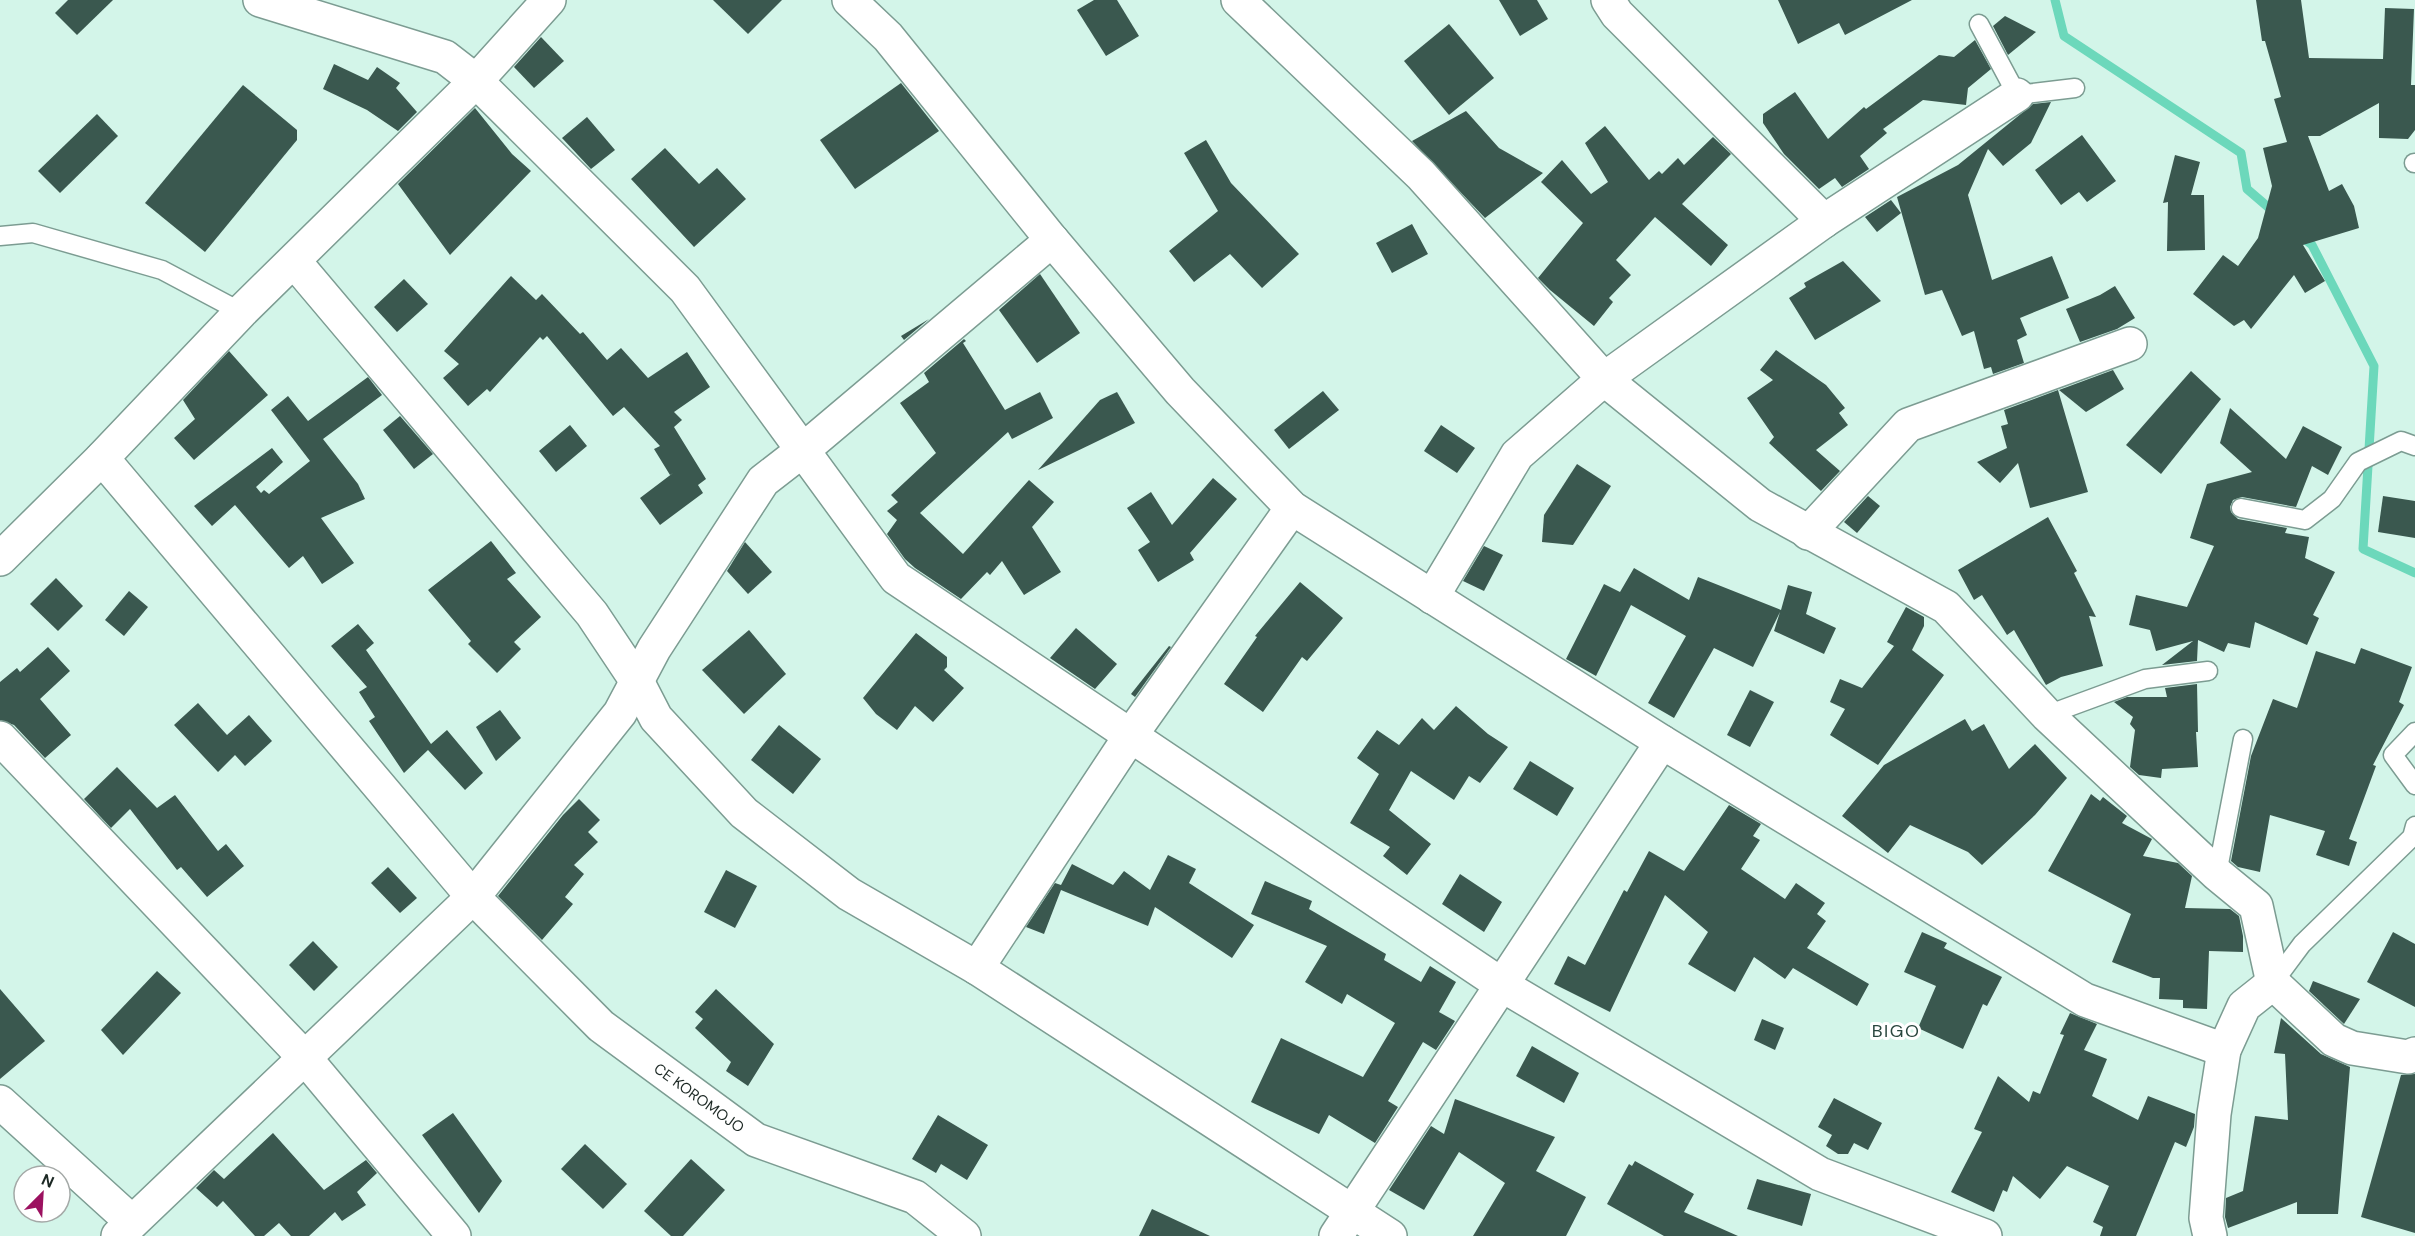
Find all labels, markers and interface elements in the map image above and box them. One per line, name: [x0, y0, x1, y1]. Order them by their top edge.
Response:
district label: BIGO: [1872, 1019, 1920, 1043]
street label: CE KOROMOJO: [650, 1059, 748, 1137]
north arrow: [12, 1164, 72, 1224]
text: N: [38, 1169, 57, 1193]

